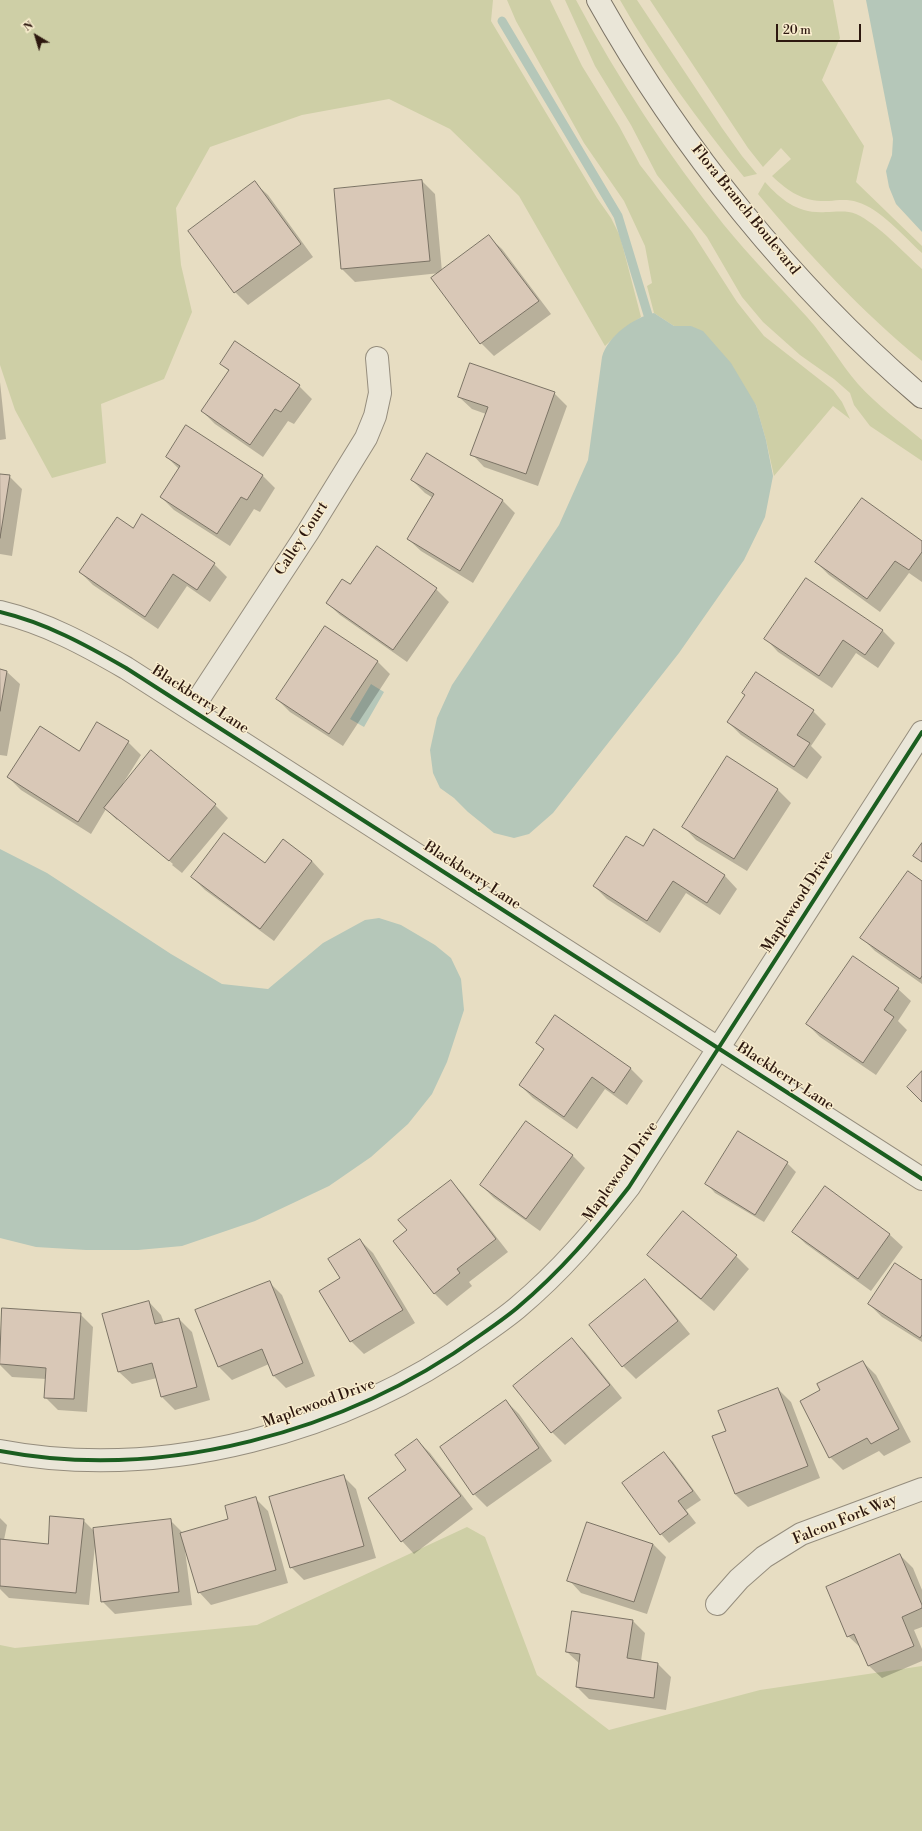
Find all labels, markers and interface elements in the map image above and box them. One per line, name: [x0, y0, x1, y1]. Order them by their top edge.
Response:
north arrow: [16, 16, 56, 56]
scale bar: [778, 16, 863, 42]
text: N: [21, 18, 36, 35]
text: 20 m: [783, 23, 811, 38]
street label: Flora Branch Boulevard: [687, 141, 803, 279]
street label: Calley Court: [272, 499, 332, 579]
street label: Blackberry Lane: [148, 662, 252, 738]
street label: Blackberry Lane: [420, 838, 524, 914]
street label: Maplewood Drive: [758, 847, 838, 957]
street label: Blackberry Lane: [733, 1039, 837, 1115]
street label: Maplewood Drive: [580, 1118, 662, 1226]
street label: Maplewood Drive: [260, 1375, 378, 1433]
street label: Falcon Fork Way: [790, 1491, 900, 1549]

